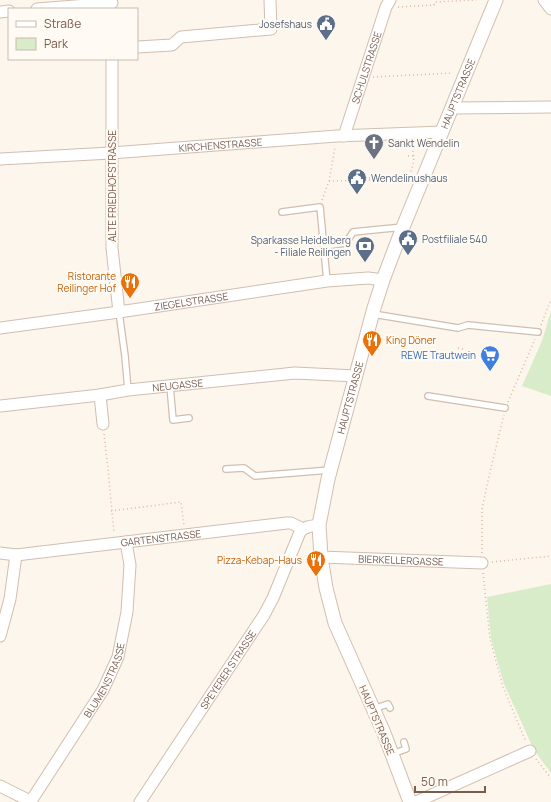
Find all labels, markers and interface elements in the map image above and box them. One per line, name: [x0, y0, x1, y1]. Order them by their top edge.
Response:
legend: [8, 8, 138, 60]
public building icon: Josefshaus: [315, 13, 337, 41]
text: Straße: [44, 15, 81, 32]
place label: Josefshaus: [259, 17, 312, 31]
street label: SCHULSTRASSE: [348, 29, 385, 105]
text: Park: [44, 35, 69, 52]
street label: HAUPTSTRASSE: [437, 56, 478, 131]
street label: ALTE FRIEDHOFSTRASSE: [105, 130, 119, 242]
church icon: Sankt Wendelin: [363, 132, 385, 160]
street label: KIRCHENSTRASSE: [178, 135, 263, 155]
place label: Sankt Wendelin: [388, 136, 459, 150]
public building icon: Wendelinushaus: [346, 167, 368, 195]
place label: Wendelinushaus: [371, 171, 448, 185]
public building icon: Postfiliale 540: [397, 228, 419, 256]
place label: Postfiliale 540: [422, 232, 487, 246]
place label: Sparkasse Heidelberg - Filiale Reilingen: [251, 233, 351, 259]
bank icon: Sparkasse Heidelberg - Filiale Reilingen: [354, 235, 376, 263]
place label: Ristorante Reilinger Hof: [57, 269, 116, 295]
restaurant icon: Ristorante Reilinger Hof: [119, 271, 141, 299]
street label: ZIEGELSTRASSE: [153, 289, 229, 314]
restaurant icon: King Döner: [361, 329, 383, 357]
place label: King Döner: [386, 333, 437, 347]
supermarket icon: REWE Trautwein: [479, 344, 501, 372]
place label: REWE Trautwein: [401, 348, 476, 362]
street label: HAUPTSTRASSE: [333, 359, 366, 435]
street label: NEUGASSE: [152, 375, 204, 394]
street label: GARTENSTRASSE: [120, 526, 202, 550]
restaurant icon: Pizza-Kebap-Haus: [305, 549, 327, 577]
street label: BIERKELLERGASSE: [358, 551, 444, 569]
place label: Pizza-Kebap-Haus: [217, 553, 302, 567]
street label: SPEYERER STRASSE: [197, 627, 259, 712]
street label: BLUMENSTRASSE: [80, 641, 128, 720]
street label: HAUPTSTRASSE: [356, 683, 398, 757]
scale bar: [415, 768, 485, 794]
text: 50 m: [421, 773, 448, 790]

